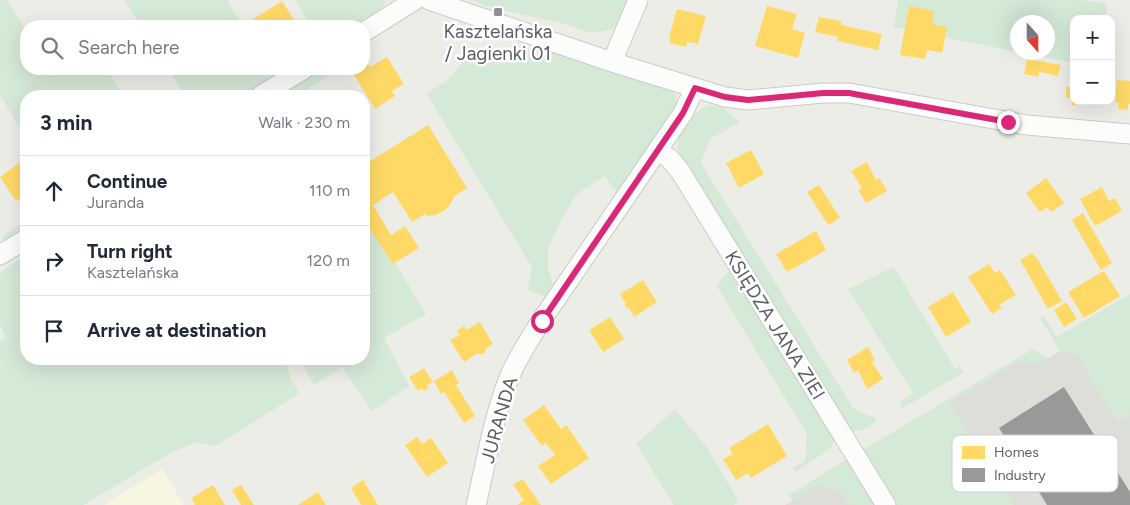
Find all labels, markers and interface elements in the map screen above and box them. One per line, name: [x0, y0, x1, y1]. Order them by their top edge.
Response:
marker: Kasztelańska / Jagienki 01: [492, 6, 504, 18]
north arrow: [1010, 15, 1055, 60]
map controls: [1070, 15, 1115, 105]
button: +: [1070, 15, 1115, 60]
search box: [20, 20, 370, 75]
place label: Kasztelańska / Jagienki 01: [444, 20, 552, 65]
icon: search: [38, 34, 66, 62]
text: Search here: [78, 36, 180, 59]
button: −: [1070, 60, 1115, 105]
text: 3 min: [40, 110, 92, 135]
route end: [997, 111, 1020, 134]
text: Walk · 230 m: [258, 113, 350, 132]
text: Continue: [87, 170, 167, 193]
icon: ahead: [40, 177, 68, 205]
text: 110 m: [309, 181, 350, 200]
text: Juranda: [87, 193, 144, 212]
text: Turn right: [87, 240, 173, 263]
street label: KSIĘDZA JANA ZIEI: [720, 246, 830, 404]
icon: right: [40, 247, 68, 275]
text: 120 m: [307, 251, 350, 270]
text: Kasztelańska: [87, 263, 179, 282]
route start: [531, 310, 554, 333]
icon: arrive: [40, 317, 68, 345]
text: Arrive at destination: [87, 319, 266, 342]
street label: JURANDA: [476, 374, 522, 466]
legend: [952, 435, 1118, 492]
text: Homes: [994, 444, 1039, 461]
text: Industry: [994, 467, 1046, 484]

